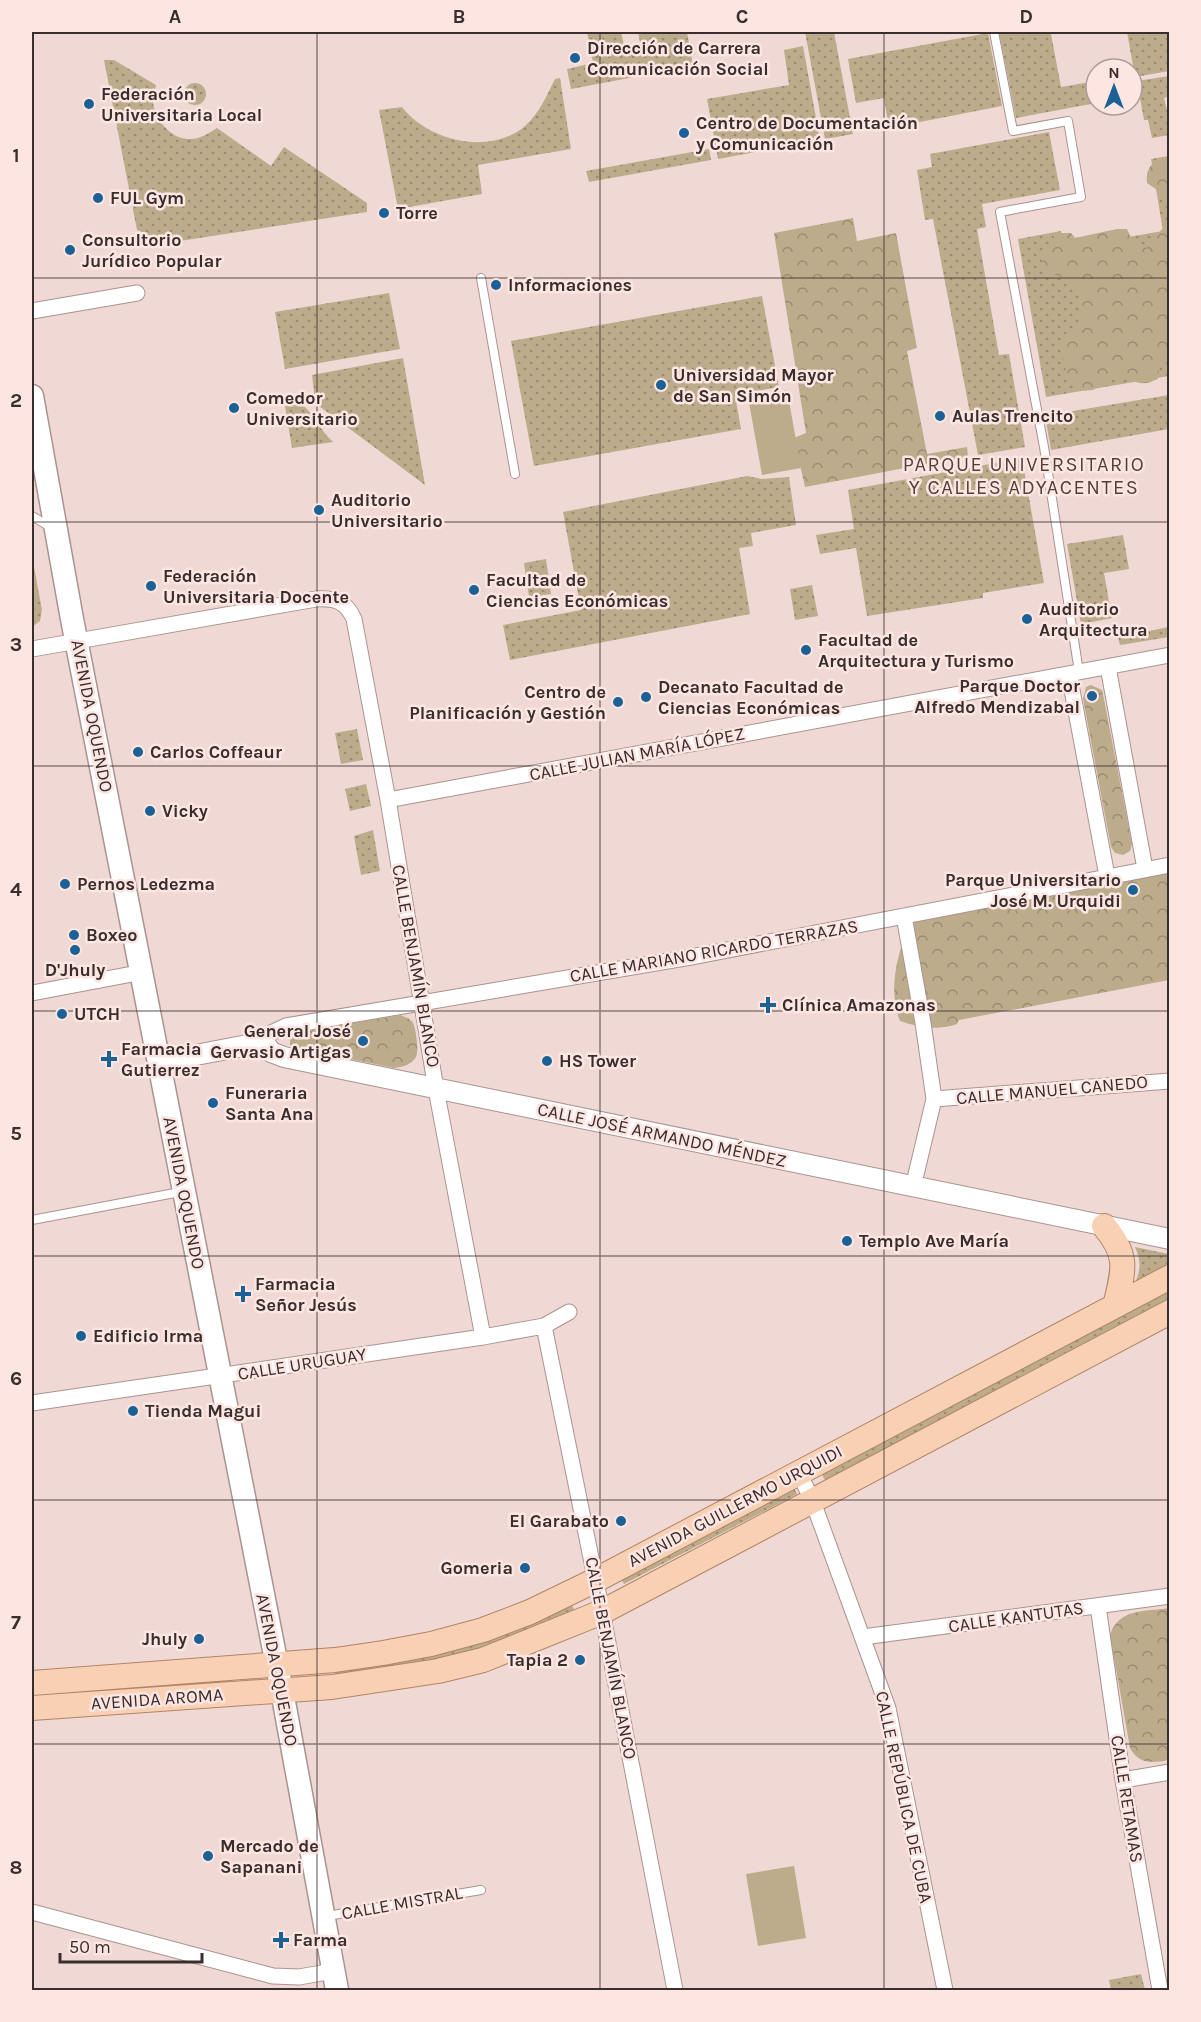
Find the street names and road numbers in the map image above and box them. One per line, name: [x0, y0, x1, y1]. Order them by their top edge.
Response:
street label: AVENIDA OQUENDO: [66, 638, 118, 794]
street label: CALLE JULIAN MARÍA LÓPEZ: [527, 721, 747, 786]
street label: CALLE BENJAMÍN BLANCO: [387, 863, 446, 1069]
street label: CALLE MARIANO RICARDO TERRAZAS: [568, 915, 860, 987]
street label: CALLE MANUEL CANEDO: [955, 1071, 1149, 1109]
street label: CALLE JOSÉ ARMANDO MÉNDEZ: [535, 1097, 789, 1172]
street label: AVENIDA OQUENDO: [158, 1115, 210, 1271]
street label: CALLE URUGUAY: [236, 1343, 368, 1385]
street label: AVENIDA GUILLERMO URQUIDI: [624, 1440, 846, 1572]
street label: CALLE BENJAMÍN BLANCO: [581, 1555, 642, 1761]
street label: AVENIDA OQUENDO: [251, 1592, 303, 1748]
street label: CALLE KANTUTAS: [947, 1597, 1085, 1637]
street label: AVENIDA AROMA: [90, 1683, 224, 1715]
street label: CALLE REPÚBLICA DE CUBA: [871, 1689, 938, 1905]
street label: CALLE RETAMAS: [1106, 1734, 1148, 1864]
street label: CALLE MISTRAL: [340, 1881, 465, 1924]

